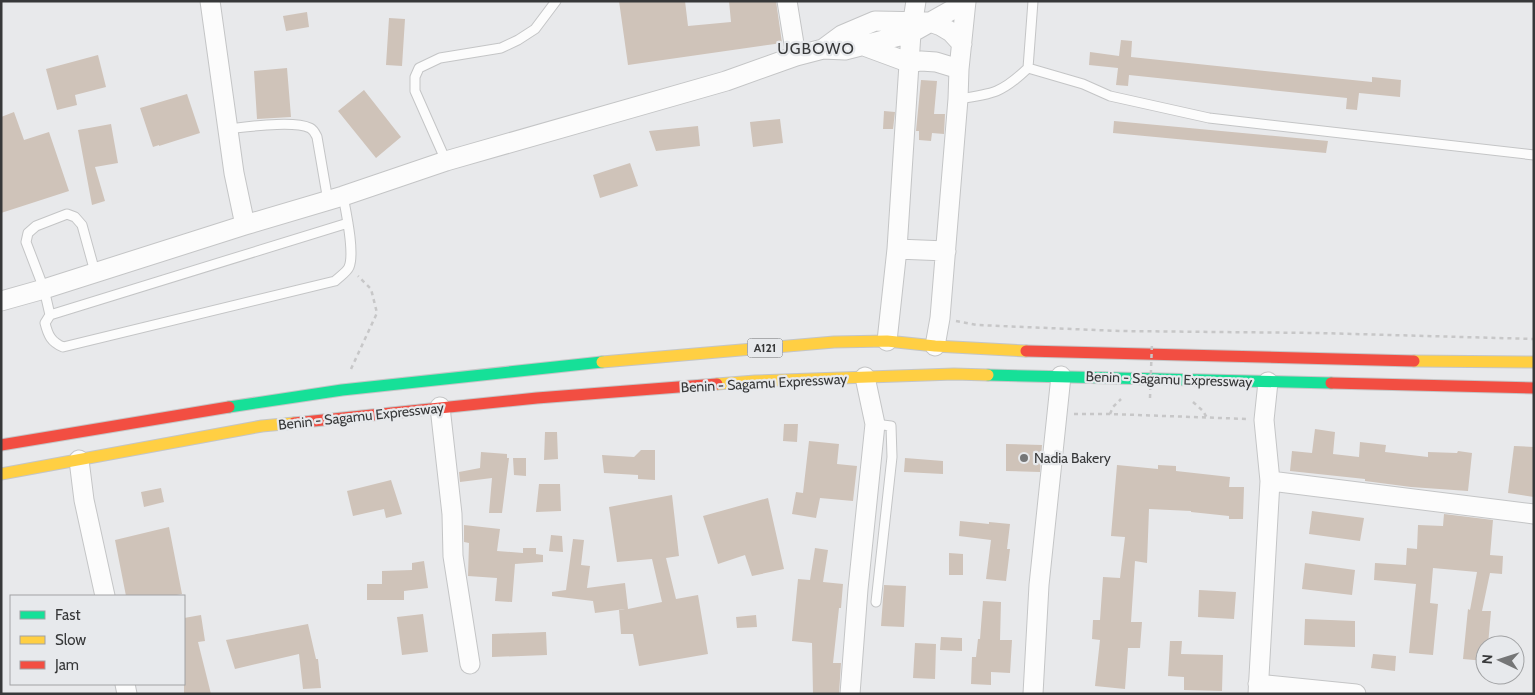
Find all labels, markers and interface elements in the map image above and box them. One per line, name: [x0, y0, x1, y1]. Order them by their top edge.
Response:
district label: UGBOWO: [777, 39, 855, 58]
road number: A121: [748, 338, 782, 358]
street label: Benin - Sagamu Expressway: [1085, 367, 1253, 391]
street label: Benin - Sagamu Expressway: [680, 370, 848, 396]
street label: Benin - Sagamu Expressway: [277, 398, 445, 434]
place label: Nadia Bakery: [1034, 449, 1111, 467]
marker: Nadia Bakery: [1018, 452, 1030, 464]
legend: [10, 595, 185, 685]
text: Fast: [55, 606, 80, 624]
text: Slow: [55, 631, 86, 649]
north arrow: [1475, 635, 1525, 685]
text: N: [1478, 654, 1496, 665]
text: Jam: [54, 656, 79, 674]

